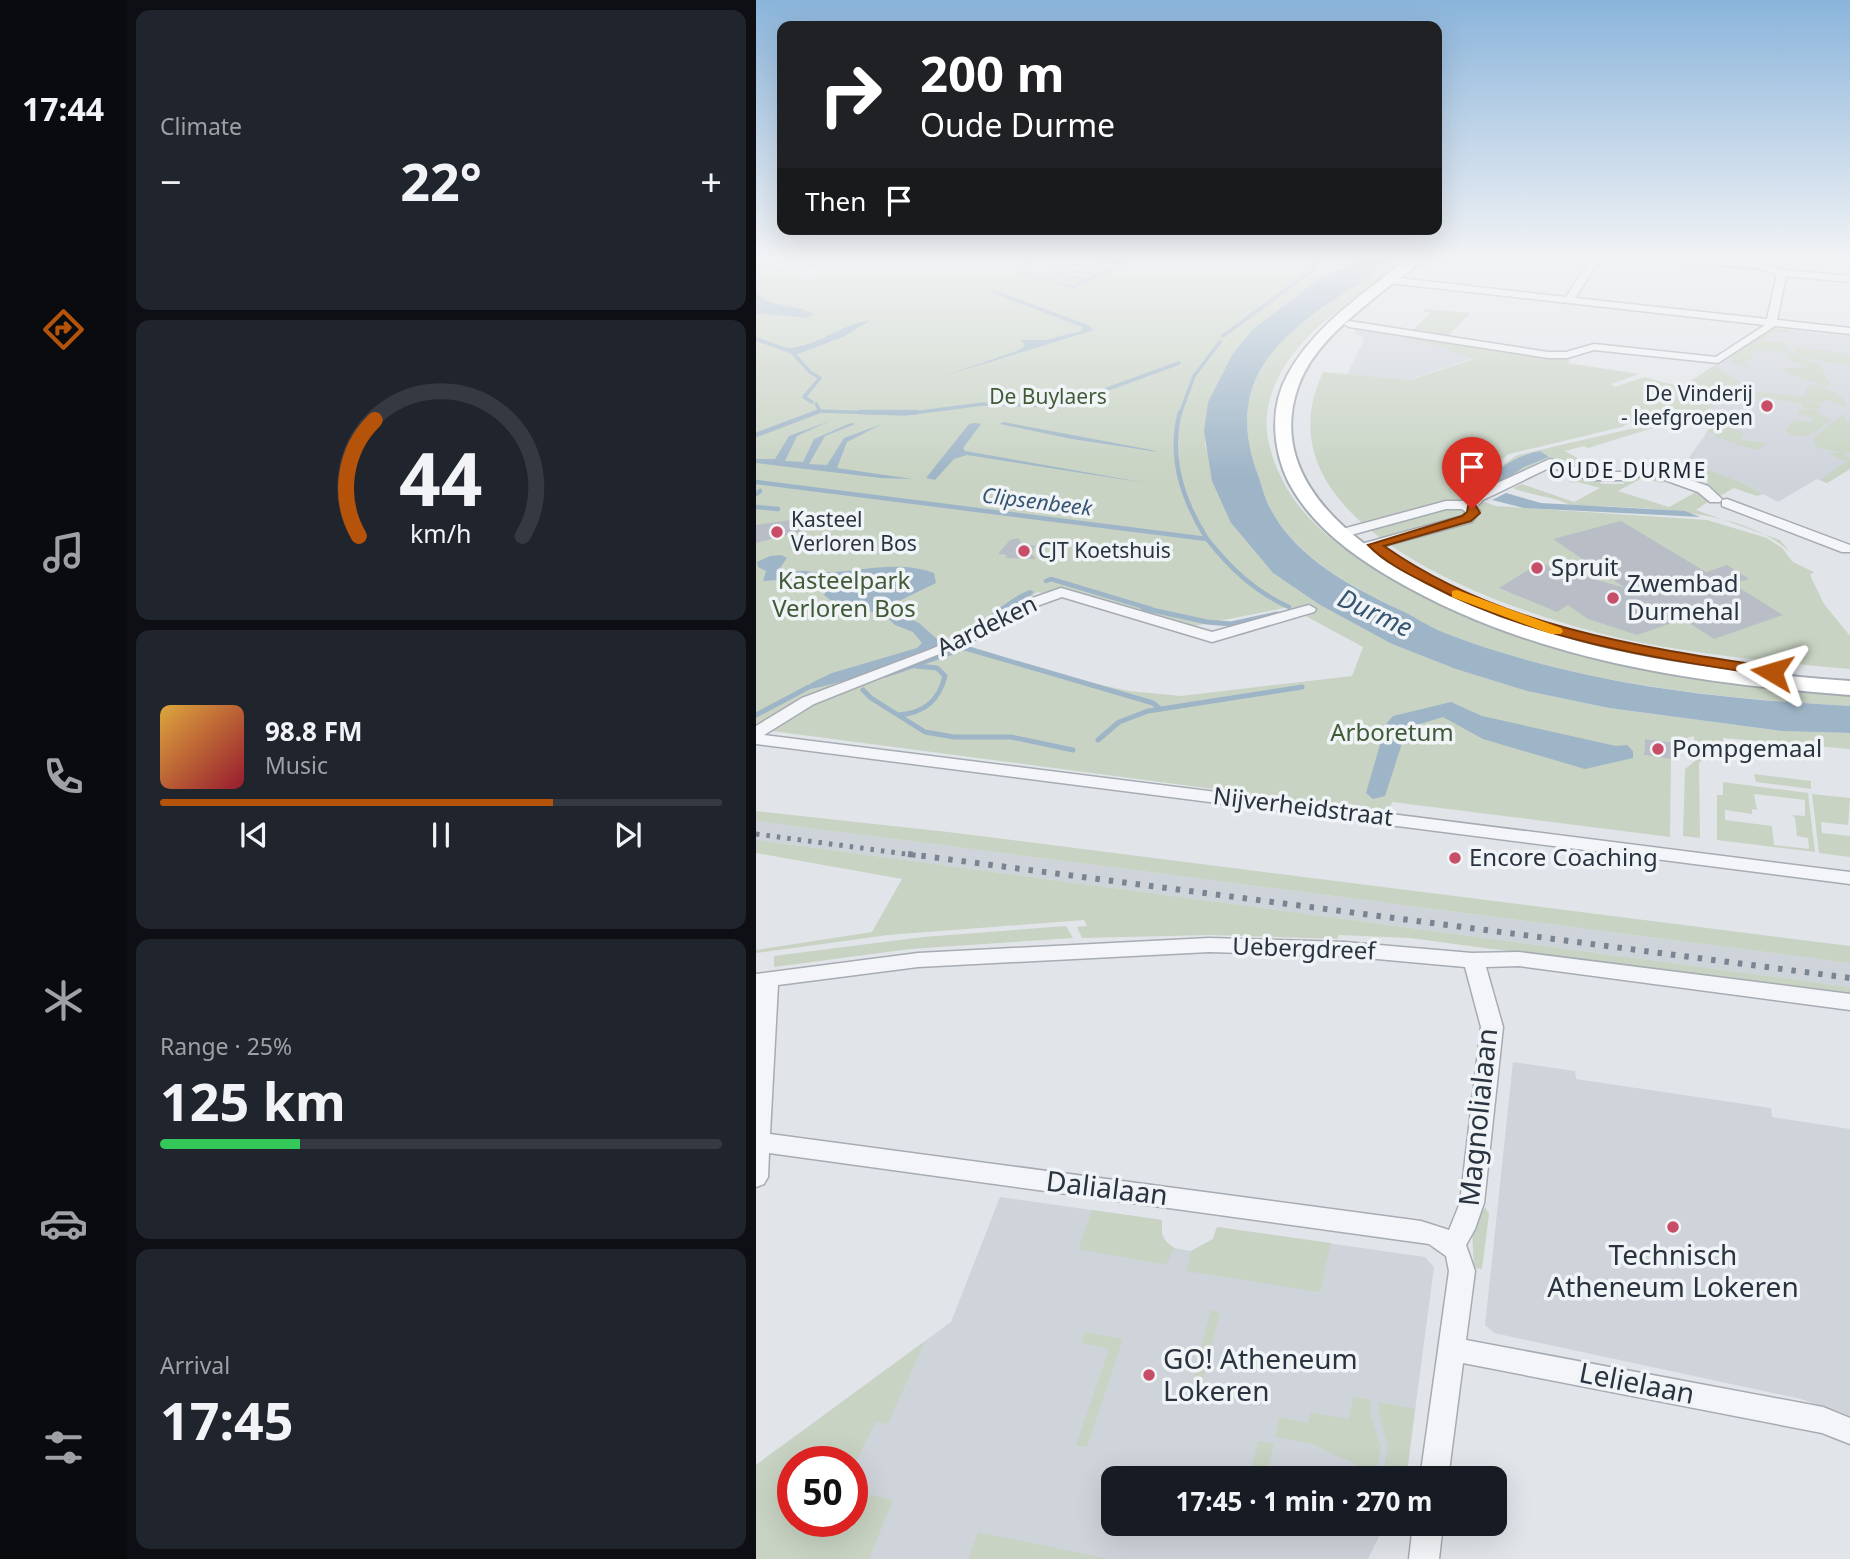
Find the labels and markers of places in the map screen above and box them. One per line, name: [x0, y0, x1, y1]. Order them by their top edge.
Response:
place label: De Vinderij - leefgroepen: [1621, 379, 1753, 431]
marker: De Vinderij - leefgroepen: [1759, 398, 1775, 414]
pin: [1442, 437, 1502, 509]
place label: Kasteel Verloren Bos: [791, 505, 917, 557]
marker: Kasteel Verloren Bos: [769, 524, 785, 540]
place label: CJT Koetshuis: [1038, 536, 1171, 564]
marker: CJT Koetshuis: [1016, 543, 1032, 559]
place label: Spruit: [1551, 550, 1619, 583]
marker: Spruit: [1529, 560, 1545, 576]
place label: Zwembad Durmehal: [1627, 566, 1740, 627]
marker: Zwembad Durmehal: [1605, 590, 1621, 606]
place label: Pompgemaal: [1672, 731, 1822, 764]
marker: Pompgemaal: [1650, 741, 1666, 757]
place label: Encore Coaching: [1469, 840, 1658, 873]
marker: Encore Coaching: [1447, 850, 1463, 866]
marker: Technisch Atheneum Lokeren: [1665, 1219, 1681, 1235]
place label: Technisch Atheneum Lokeren: [1547, 1235, 1799, 1305]
place label: GO! Atheneum Lokeren: [1163, 1339, 1358, 1409]
marker: GO! Atheneum Lokeren: [1141, 1367, 1157, 1383]

